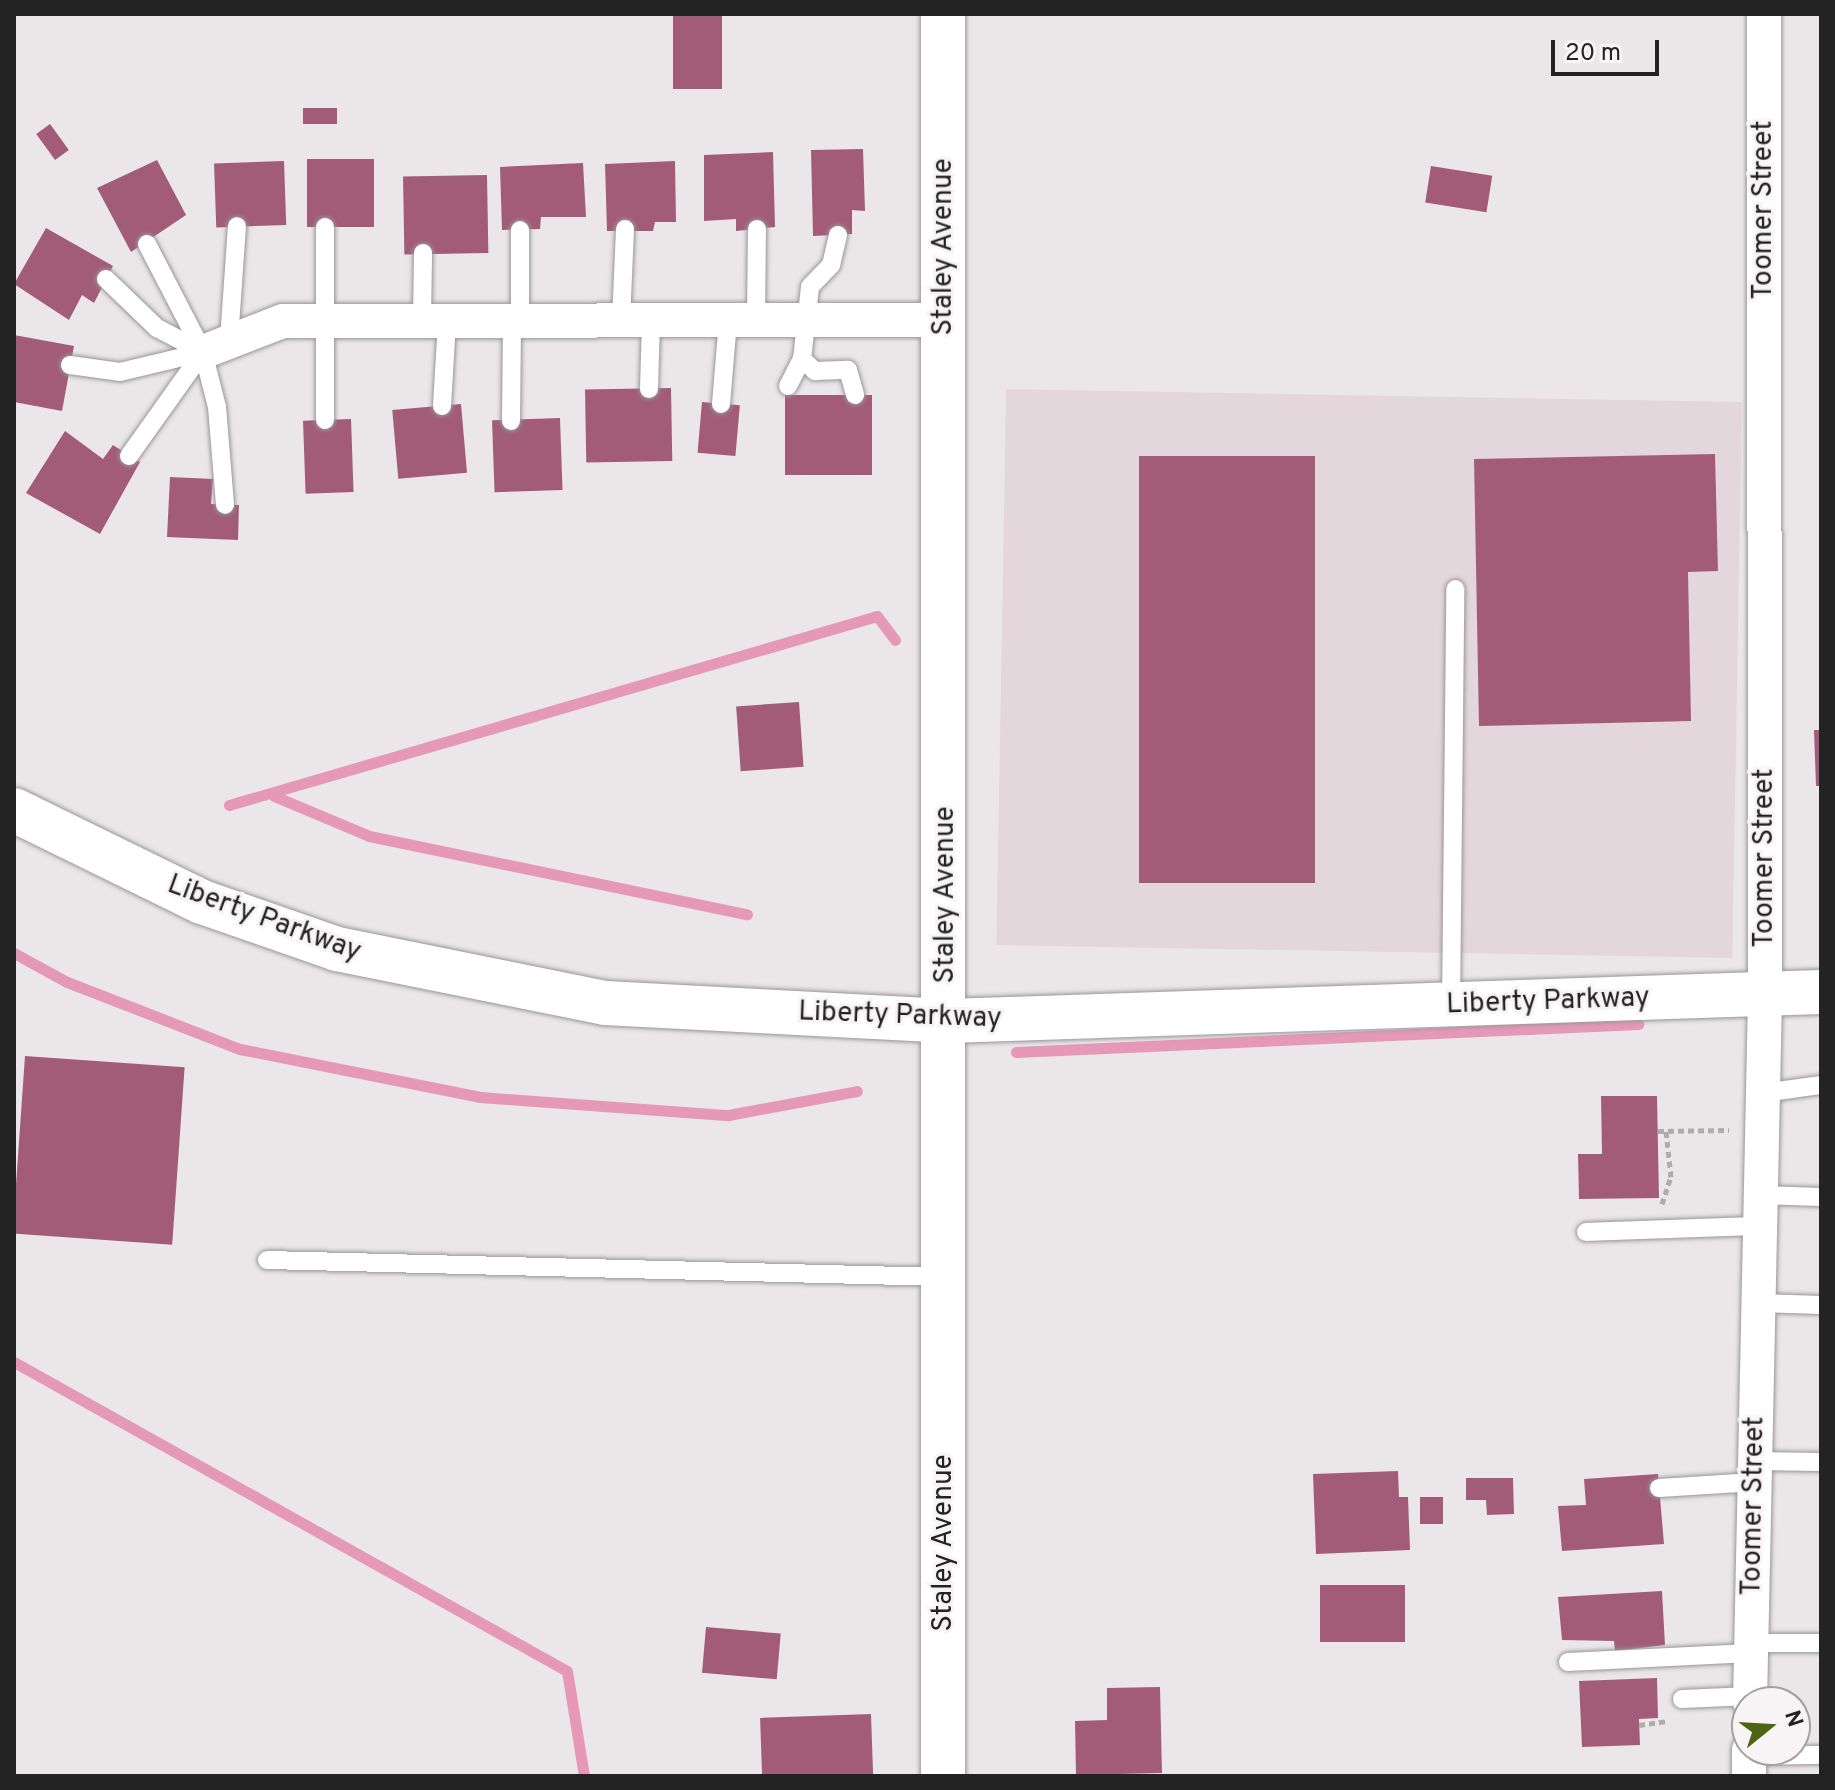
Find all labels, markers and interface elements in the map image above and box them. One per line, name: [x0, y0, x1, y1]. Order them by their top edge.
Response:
scale bar: [1555, 24, 1663, 74]
text: 20 m: [1565, 39, 1621, 69]
street label: Toomer Street: [1747, 120, 1781, 300]
street label: Staley Avenue: [927, 158, 961, 336]
street label: Toomer Street: [1748, 768, 1782, 948]
street label: Staley Avenue: [929, 806, 963, 984]
street label: Liberty Parkway: [163, 868, 365, 970]
street label: Liberty Parkway: [1446, 982, 1650, 1022]
street label: Liberty Parkway: [798, 996, 1002, 1036]
street label: Toomer Street: [1736, 1416, 1772, 1596]
street label: Staley Avenue: [927, 1454, 961, 1632]
north arrow: [1731, 1686, 1811, 1766]
text: N: [1777, 1707, 1808, 1731]

